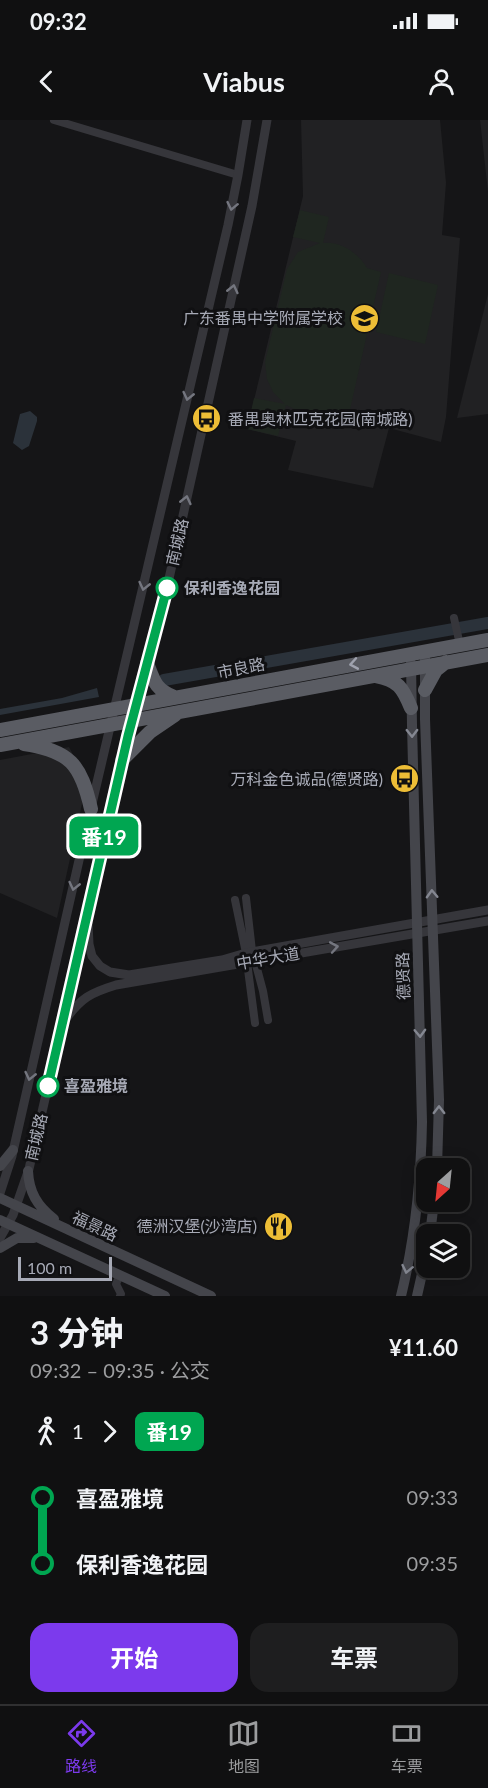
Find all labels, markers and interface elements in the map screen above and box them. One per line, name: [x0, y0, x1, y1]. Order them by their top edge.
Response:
text: 09:32: [30, 8, 87, 35]
icon: back: [30, 65, 63, 98]
text: Viabus: [203, 65, 285, 98]
icon: person: [425, 65, 458, 98]
one-way arrow: [226, 201, 239, 211]
one-way arrow: [226, 285, 239, 295]
school or university icon: 广东番禺中学附属学校: [348, 302, 380, 334]
place label: 广东番禺中学附属学校: [183, 308, 343, 327]
one-way arrow: [182, 391, 195, 401]
bus stop icon: 番禺奥林匹克花园(南城路): [191, 403, 223, 435]
place label: 番禺奥林匹克花园(南城路): [228, 409, 413, 428]
one-way arrow: [179, 495, 192, 505]
street label: 南城路: [162, 516, 191, 567]
marker: 保利香逸花园: [156, 577, 178, 599]
place label: 保利香逸花园: [184, 578, 280, 597]
one-way arrow: [138, 581, 151, 591]
street label: 市良路: [216, 654, 266, 681]
one-way arrow: [349, 657, 359, 670]
one-way arrow: [406, 729, 418, 738]
bus stop icon: 万科金色诚品(德贤路): [388, 763, 420, 795]
place label: 万科金色诚品(德贤路): [230, 769, 383, 788]
line badge: 番19: [70, 816, 138, 856]
text: 番19: [81, 824, 127, 849]
one-way arrow: [68, 880, 81, 890]
one-way arrow: [425, 890, 438, 899]
one-way arrow: [328, 941, 338, 954]
street label: 中华大道: [235, 943, 301, 972]
street label: 德贤路: [392, 952, 413, 1000]
one-way arrow: [414, 1028, 426, 1037]
one-way arrow: [24, 1071, 37, 1081]
marker: 喜盈雅境: [37, 1075, 59, 1097]
place label: 喜盈雅境: [64, 1076, 128, 1095]
one-way arrow: [433, 1106, 445, 1115]
street label: 南城路: [21, 1111, 50, 1162]
north arrow: [416, 1158, 470, 1212]
map controls: [416, 1158, 470, 1278]
street label: 福景路: [69, 1207, 121, 1244]
restaurant icon: 德洲汉堡(沙湾店): [262, 1210, 294, 1242]
place label: 德洲汉堡(沙湾店): [136, 1216, 257, 1235]
button: layers: [416, 1224, 470, 1278]
scale bar: [18, 1254, 112, 1282]
text: 100 m: [27, 1258, 72, 1277]
one-way arrow: [402, 1264, 415, 1274]
text: 3 分钟: [30, 1312, 123, 1352]
text: ¥11.60: [389, 1334, 458, 1361]
text: 09:32 – 09:35 · 公交: [30, 1358, 210, 1382]
icon: walk: [30, 1415, 63, 1448]
icon: forward: [93, 1415, 126, 1448]
text: 1: [72, 1419, 84, 1443]
text: 番19: [147, 1419, 192, 1444]
text: 喜盈雅境: [76, 1485, 164, 1512]
text: 09:33: [407, 1485, 458, 1509]
text: 保利香逸花园: [76, 1551, 208, 1578]
text: 09:35: [407, 1551, 458, 1575]
button: 开始: [30, 1623, 238, 1692]
button: 车票: [250, 1623, 458, 1692]
tab: 路线: [65, 1717, 98, 1777]
tab: 地图: [227, 1717, 260, 1777]
tab: 车票: [390, 1717, 423, 1777]

